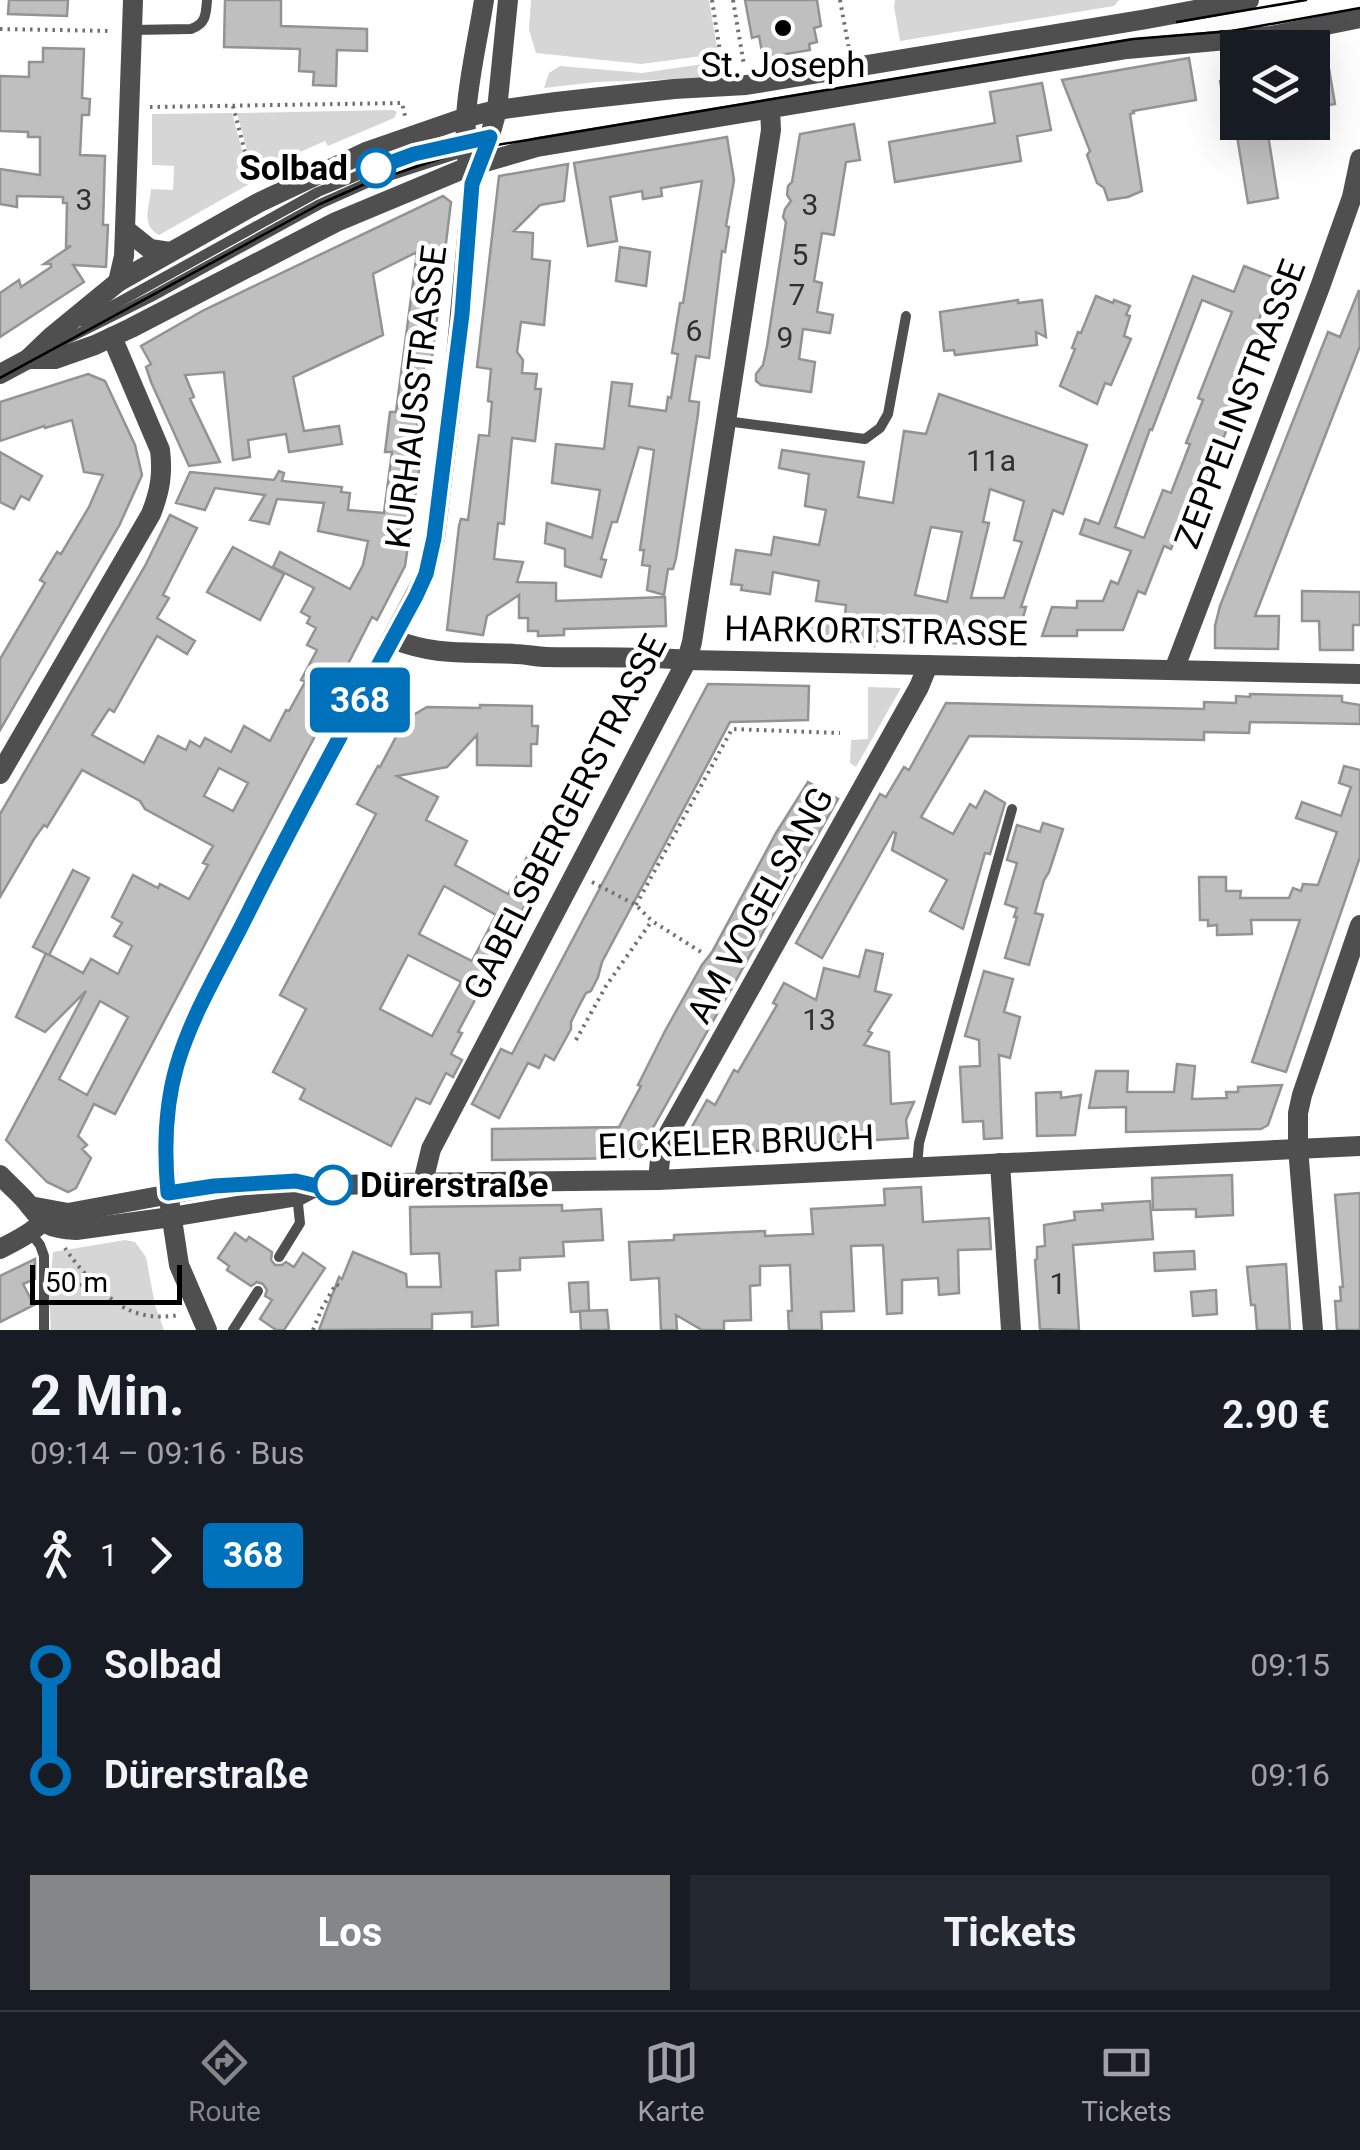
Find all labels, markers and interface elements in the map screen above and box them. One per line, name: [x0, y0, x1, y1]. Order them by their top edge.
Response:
marker: St. Joseph: [772, 17, 794, 39]
map controls: [1220, 30, 1330, 140]
button: layers: [1220, 30, 1330, 140]
place label: St. Joseph: [701, 45, 865, 86]
place label: Solbad: [239, 148, 348, 189]
marker: Solbad: [357, 149, 395, 187]
house number: 3: [76, 182, 92, 217]
house number: 3: [802, 187, 818, 222]
house number: 5: [792, 237, 808, 272]
street label: KURHAUSSTRASSE: [378, 243, 455, 551]
street label: ZEPPELINSTRASSE: [1167, 254, 1314, 554]
house number: 7: [789, 277, 805, 312]
house number: 6: [686, 313, 702, 348]
house number: 9: [777, 320, 793, 355]
house number: 11a: [966, 443, 1016, 478]
street label: HARKORTSTRASSE: [724, 608, 1028, 655]
street label: GABELSBERGERSTRASSE: [455, 628, 675, 1007]
line badge: 368: [302, 668, 418, 732]
text: 368: [330, 680, 390, 721]
street label: AM VOGELSANG: [679, 780, 842, 1030]
house number: 13: [802, 1002, 836, 1037]
street label: EICKELER BRUCH: [597, 1117, 875, 1168]
place label: Dürerstraße: [360, 1165, 548, 1206]
marker: Dürerstraße: [314, 1166, 352, 1204]
scale bar: [30, 1260, 182, 1304]
text: 50 m: [45, 1266, 108, 1299]
house number: 1: [1050, 1266, 1066, 1301]
text: 2 Min.: [30, 1364, 185, 1428]
text: 2.90 €: [1222, 1393, 1330, 1437]
text: 09:14 – 09:16 · Bus: [30, 1434, 305, 1472]
icon: walk: [30, 1528, 85, 1583]
icon: forward: [133, 1528, 188, 1583]
text: 368: [223, 1535, 283, 1576]
text: 1: [100, 1536, 118, 1574]
text: Solbad: [104, 1643, 222, 1687]
text: 09:15: [1250, 1646, 1330, 1684]
text: Dürerstraße: [104, 1753, 309, 1797]
text: 09:16: [1250, 1756, 1330, 1794]
button: Los: [30, 1875, 670, 1990]
button: Tickets: [690, 1875, 1330, 1990]
tab: Route: [188, 2035, 261, 2128]
tab: Karte: [638, 2035, 705, 2128]
tab: Tickets: [1081, 2035, 1172, 2128]

